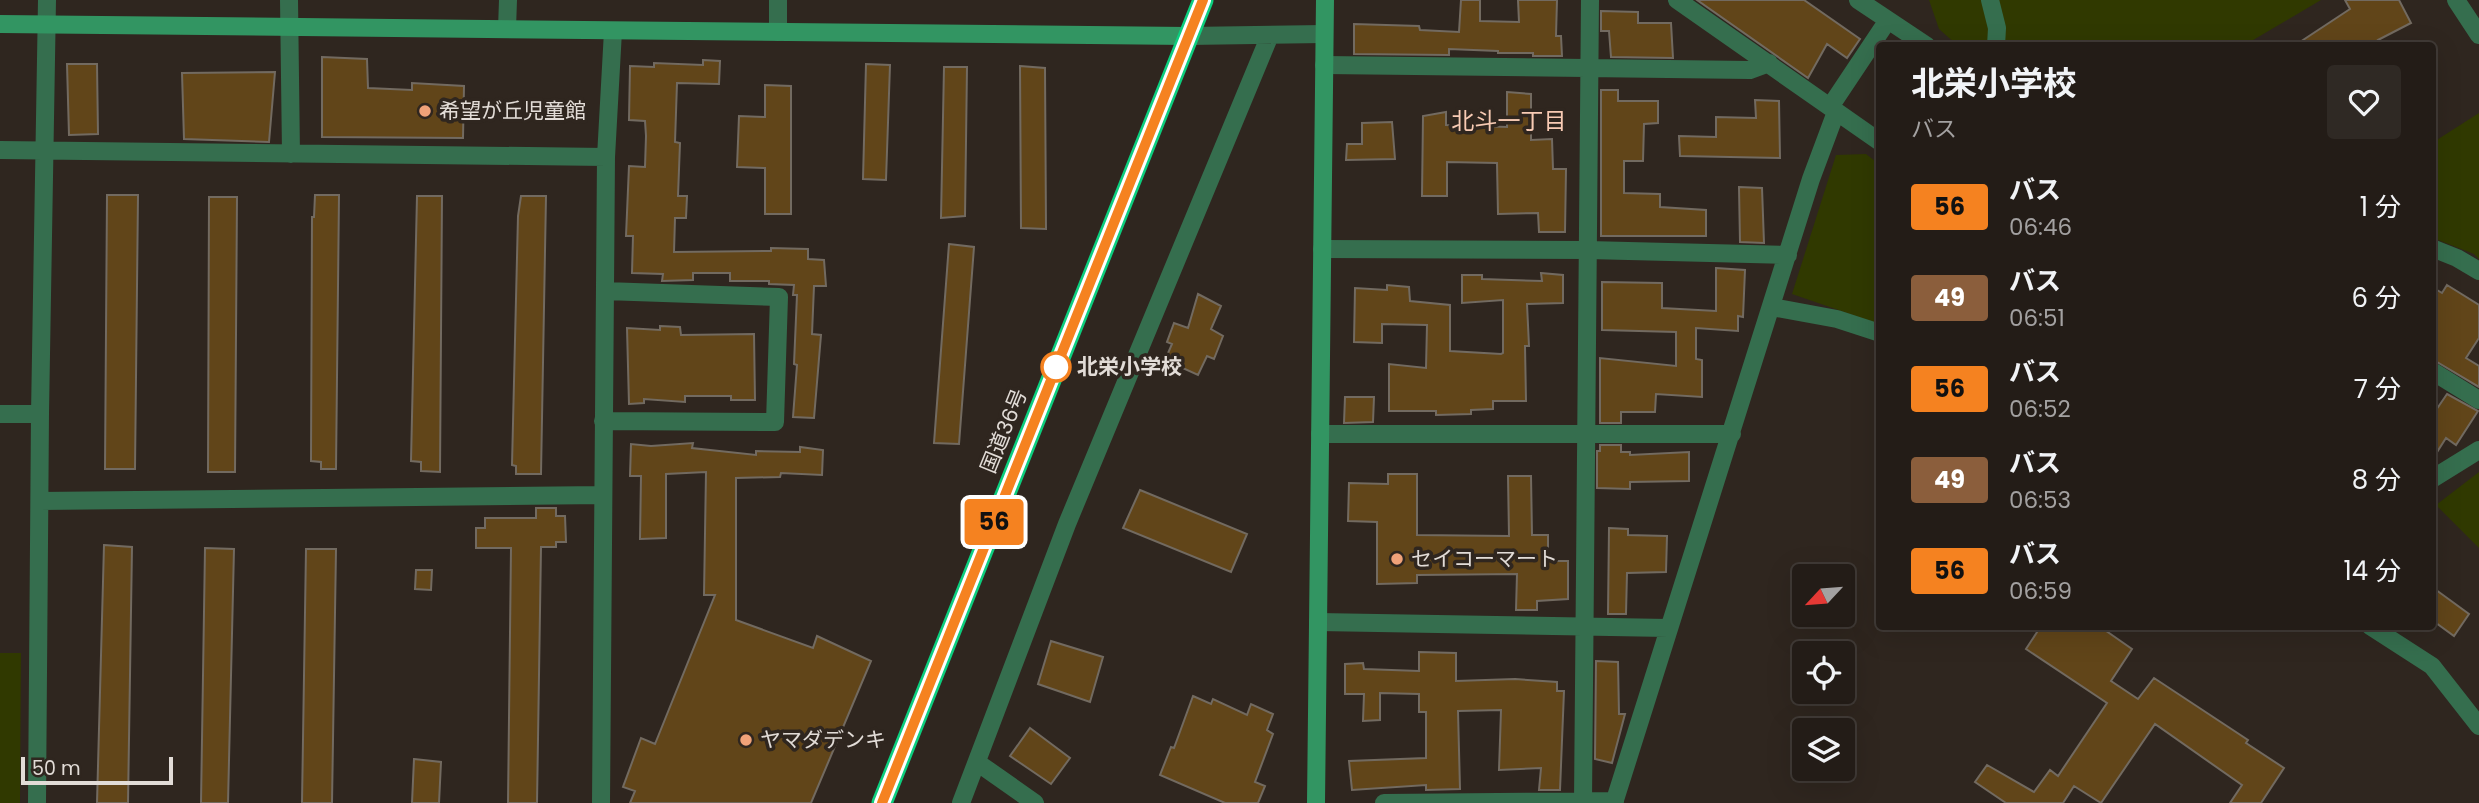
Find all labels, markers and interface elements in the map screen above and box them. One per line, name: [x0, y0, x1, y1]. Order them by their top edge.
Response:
text: 北栄小学校: [1911, 60, 2076, 107]
button: heart: [2327, 65, 2401, 139]
place label: 希望が丘児童館: [439, 96, 586, 125]
marker: 希望が丘児童館: [417, 103, 433, 119]
district label: 北斗一丁目: [1452, 105, 1567, 137]
text: バス: [1911, 113, 1957, 145]
text: バス: [2009, 172, 2061, 208]
text: 1 分: [2360, 189, 2401, 225]
text: 56: [1934, 190, 1965, 223]
text: 06:46: [2009, 211, 2072, 243]
text: バス: [2009, 263, 2061, 299]
text: 6 分: [2352, 280, 2401, 316]
text: 49: [1934, 281, 1965, 314]
text: 06:51: [2009, 302, 2065, 334]
marker: 北栄小学校: [1041, 352, 1071, 382]
place label: 北栄小学校: [1077, 352, 1182, 381]
text: バス: [2009, 354, 2061, 390]
text: 7 分: [2354, 371, 2401, 407]
text: 56: [1934, 372, 1965, 405]
street label: 国道36号: [973, 384, 1034, 477]
text: 06:52: [2009, 393, 2071, 425]
text: バス: [2009, 445, 2061, 481]
text: 8 分: [2352, 462, 2401, 498]
text: 49: [1934, 463, 1965, 496]
text: 06:53: [2009, 484, 2071, 516]
line badge: 56: [962, 499, 1026, 545]
text: 56: [979, 505, 1009, 538]
text: バス: [2009, 536, 2061, 572]
place label: セイコーマート: [1411, 544, 1558, 573]
marker: セイコーマート: [1389, 551, 1405, 567]
text: 14 分: [2343, 553, 2401, 589]
text: 56: [1934, 554, 1965, 587]
north arrow: [1792, 564, 1855, 626]
map controls: [1792, 564, 1855, 781]
text: 06:59: [2009, 575, 2072, 607]
button: locate: [1792, 641, 1855, 704]
button: layers: [1792, 718, 1855, 781]
place label: ヤマダデンキ: [760, 725, 886, 754]
marker: ヤマダデンキ: [738, 732, 754, 748]
scale bar: [21, 754, 173, 786]
text: 50 m: [32, 755, 81, 782]

